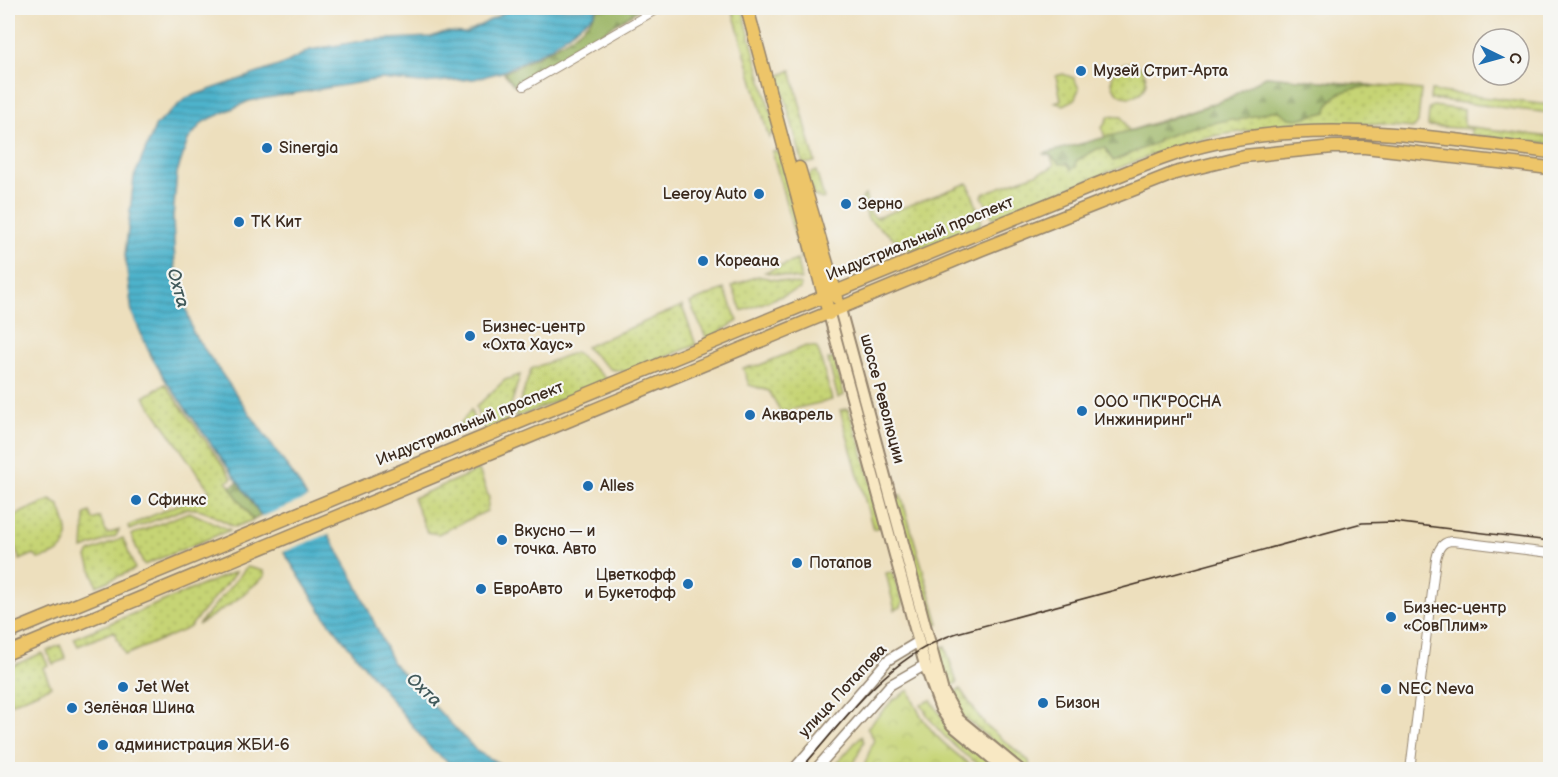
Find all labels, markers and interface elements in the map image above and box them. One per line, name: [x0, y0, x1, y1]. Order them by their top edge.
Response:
north arrow: [1471, 27, 1531, 87]
text: С: [1504, 52, 1524, 65]
place label: Музей Стрит-Арта: [1093, 62, 1229, 81]
marker: Музей Стрит-Арта: [1074, 64, 1088, 78]
place label: Sinergia: [279, 139, 338, 158]
marker: Sinergia: [260, 141, 274, 155]
place label: Leeroy Auto: [662, 185, 747, 204]
marker: Leeroy Auto: [752, 187, 766, 201]
street label: Индустриальный проспект: [824, 192, 1017, 285]
place label: Зерно: [858, 195, 903, 214]
marker: Зерно: [839, 197, 853, 211]
place label: ТК Кит: [251, 213, 302, 232]
marker: ТК Кит: [232, 215, 246, 229]
place label: Кореана: [715, 252, 780, 271]
marker: Кореана: [696, 254, 710, 268]
water label: Охта: [162, 266, 194, 310]
place label: Бизнес-центр «Охта Хаус»: [482, 318, 585, 355]
marker: Бизнес-центр «Охта Хаус»: [463, 329, 477, 343]
street label: шоссе Революции: [856, 332, 908, 466]
street label: Индустриальный проспект: [374, 377, 567, 470]
place label: ООО "ПК"РОСНА Инжиниринг": [1094, 393, 1221, 430]
marker: ООО "ПК"РОСНА Инжиниринг": [1075, 404, 1089, 418]
place label: Акварель: [761, 406, 833, 425]
marker: Акварель: [743, 408, 757, 422]
place label: Alles: [600, 477, 634, 496]
marker: Alles: [581, 479, 595, 493]
place label: Сфинкс: [148, 491, 206, 510]
marker: Сфинкс: [129, 493, 143, 507]
place label: Вкусно — и точка. Авто: [514, 522, 596, 559]
marker: Вкусно — и точка. Авто: [495, 533, 509, 547]
place label: Потапов: [809, 554, 872, 573]
marker: Потапов: [790, 556, 804, 570]
place label: Цветкофф и Букетофф: [585, 566, 676, 603]
marker: Цветкофф и Букетофф: [681, 577, 695, 591]
place label: ЕвроАвто: [493, 580, 563, 599]
marker: ЕвроАвто: [474, 582, 488, 596]
place label: Бизнес-центр «СовПлим»: [1403, 599, 1506, 636]
marker: Бизнес-центр «СовПлим»: [1384, 610, 1398, 624]
street label: улица Потапова: [795, 640, 891, 742]
water label: Охта: [402, 669, 446, 711]
place label: Jet Wet: [135, 678, 189, 697]
marker: Jet Wet: [116, 680, 130, 694]
place label: NEC Neva: [1398, 680, 1474, 699]
marker: NEC Neva: [1379, 682, 1393, 696]
place label: Бизон: [1055, 694, 1100, 713]
marker: Бизон: [1036, 696, 1050, 710]
place label: Зелёная Шина: [84, 699, 195, 718]
marker: Зелёная Шина: [65, 701, 79, 715]
place label: администрация ЖБИ-6: [115, 736, 290, 755]
marker: администрация ЖБИ-6: [96, 738, 110, 752]

